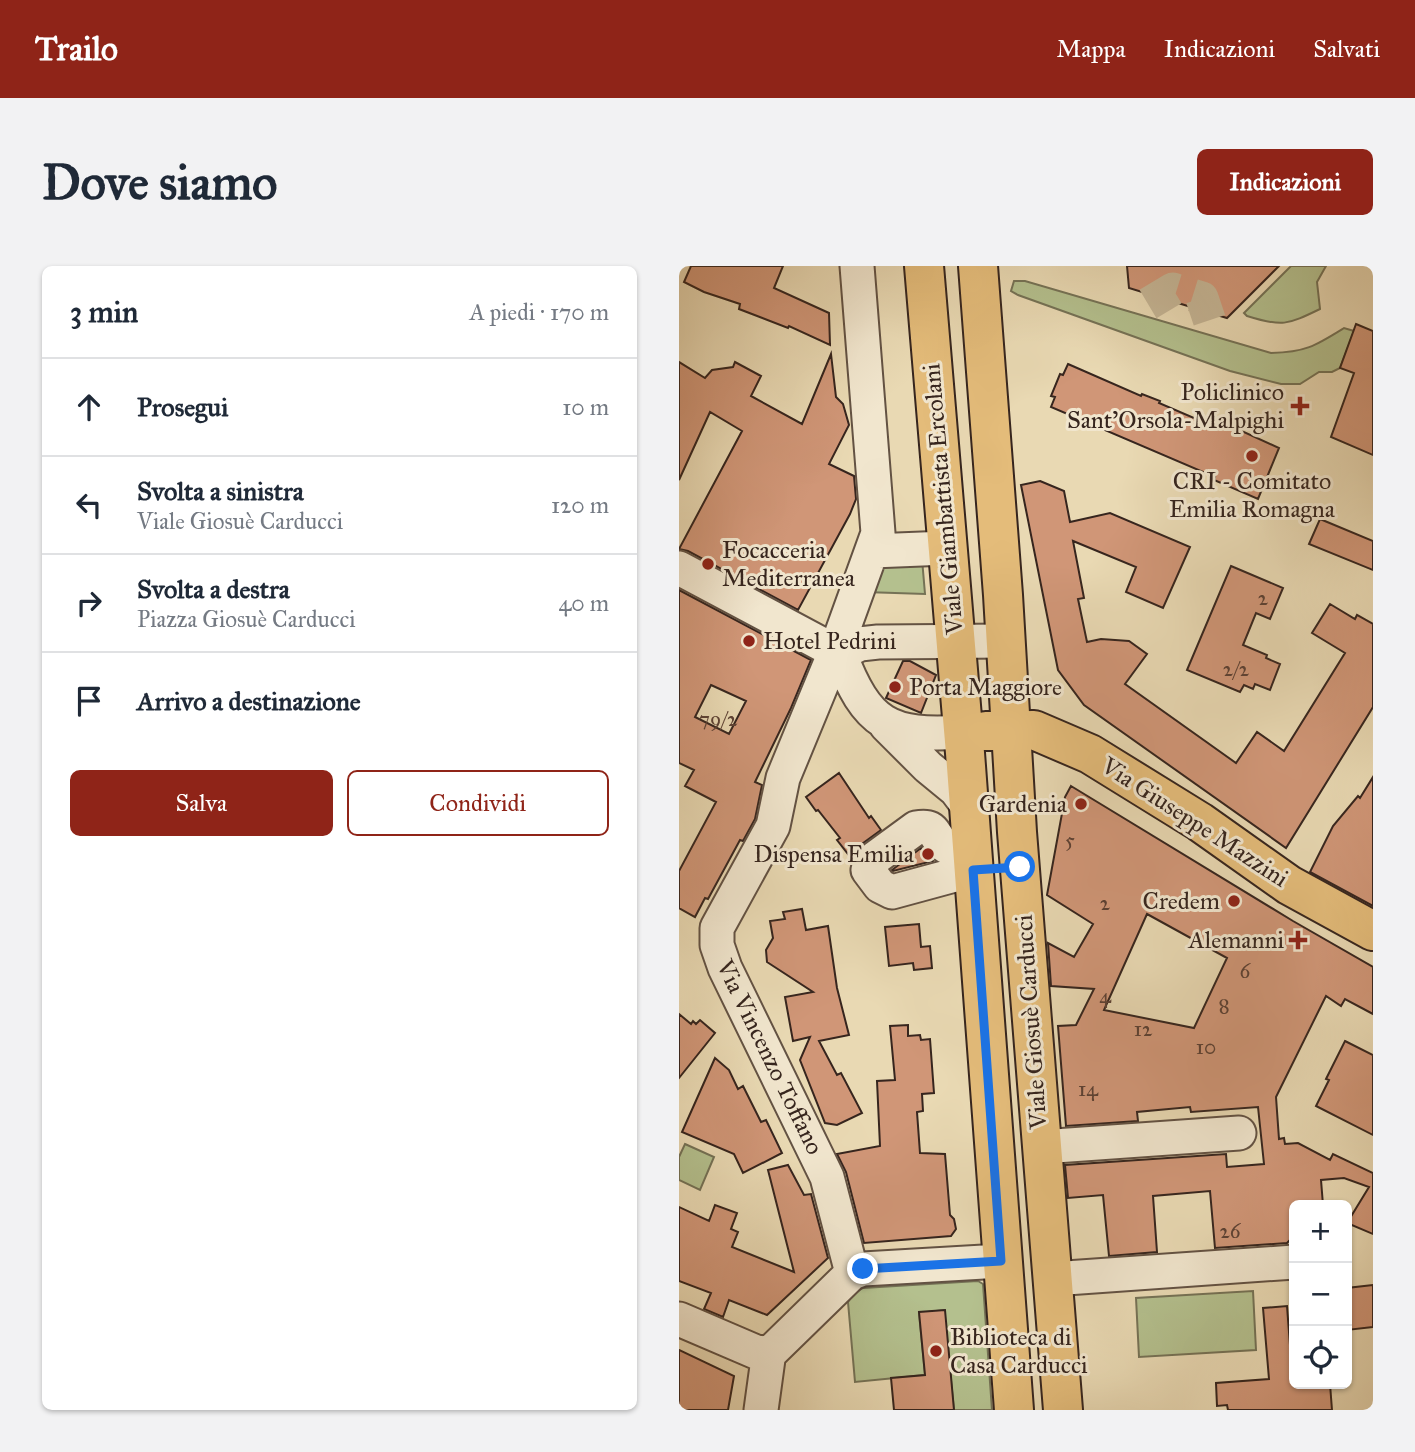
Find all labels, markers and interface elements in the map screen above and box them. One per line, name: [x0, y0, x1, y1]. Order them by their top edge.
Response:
text: Trailo: [35, 29, 118, 69]
text: Mappa: [1057, 34, 1126, 64]
text: Indicazioni: [1164, 34, 1275, 64]
text: Salvati: [1313, 34, 1380, 64]
button: Indicazioni: [1197, 149, 1373, 215]
text: Dove siamo: [42, 153, 277, 212]
text: 3 min: [70, 294, 138, 330]
text: A piedi · 170 m: [469, 298, 609, 326]
street label: Viale Giambattista Ercolani: [916, 362, 970, 637]
place label: Policlinico Sant'Orsola-Malpighi: [1067, 377, 1284, 435]
icon: ahead: [70, 388, 108, 426]
text: Prosegui: [137, 391, 228, 423]
text: 10 m: [562, 393, 609, 421]
marker: Policlinico Sant'Orsola-Malpighi: [1290, 396, 1310, 416]
marker: CRI - Comitato Emilia Romagna: [1244, 448, 1260, 464]
place label: CRI - Comitato Emilia Romagna: [1169, 466, 1336, 524]
text: Svolta a sinistra: [137, 475, 304, 507]
icon: left: [70, 486, 108, 524]
text: 120 m: [551, 491, 609, 519]
text: Viale Giosuè Carducci: [137, 507, 343, 535]
place label: Focacceria Mediterranea: [722, 535, 856, 593]
marker: Focacceria Mediterranea: [700, 556, 716, 572]
text: Svolta a destra: [137, 573, 290, 605]
icon: right: [70, 584, 108, 622]
house number: 2: [1258, 585, 1269, 611]
text: 40 m: [559, 589, 609, 617]
text: Piazza Giosuè Carducci: [137, 605, 356, 633]
place label: Hotel Pedrini: [763, 626, 897, 656]
marker: Hotel Pedrini: [741, 633, 757, 649]
house number: 2/2: [1223, 656, 1250, 682]
place label: Porta Maggiore: [909, 672, 1062, 702]
marker: Porta Maggiore: [887, 679, 903, 695]
icon: arrive: [70, 682, 108, 720]
text: Arrivo a destinazione: [137, 685, 361, 717]
house number: 79/2: [699, 706, 738, 732]
street label: Via Giuseppe Mazzini: [1095, 750, 1294, 894]
button: Salva: [70, 770, 333, 836]
button: Condividi: [347, 770, 609, 836]
place label: Gardenia: [979, 789, 1068, 819]
marker: Gardenia: [1073, 796, 1089, 812]
house number: 5: [1065, 827, 1075, 853]
place label: Dispensa Emilia: [753, 839, 915, 869]
marker: Dispensa Emilia: [920, 846, 936, 862]
route start: [1004, 851, 1035, 882]
place label: Credem: [1143, 886, 1220, 916]
house number: 2: [1100, 890, 1111, 916]
marker: Credem: [1226, 893, 1242, 909]
street label: Viale Giosuè Carducci: [1009, 913, 1054, 1131]
place label: Alemanni: [1188, 925, 1284, 955]
marker: Alemanni: [1290, 932, 1306, 948]
street label: Via Vincenzo Toffano: [709, 954, 830, 1159]
house number: 6: [1240, 958, 1252, 984]
house number: 4: [1099, 983, 1112, 1009]
house number: 8: [1218, 993, 1230, 1019]
house number: 12: [1134, 1016, 1153, 1042]
house number: 10: [1196, 1034, 1216, 1060]
house number: 14: [1078, 1076, 1099, 1102]
map controls: [1289, 1200, 1352, 1389]
button: +: [1289, 1200, 1352, 1263]
house number: 26: [1219, 1218, 1242, 1244]
route end: [847, 1253, 878, 1284]
button: −: [1289, 1263, 1352, 1326]
place label: Biblioteca di Casa Carducci: [950, 1322, 1088, 1380]
button: locate: [1289, 1326, 1352, 1389]
marker: Biblioteca di Casa Carducci: [928, 1343, 944, 1359]

